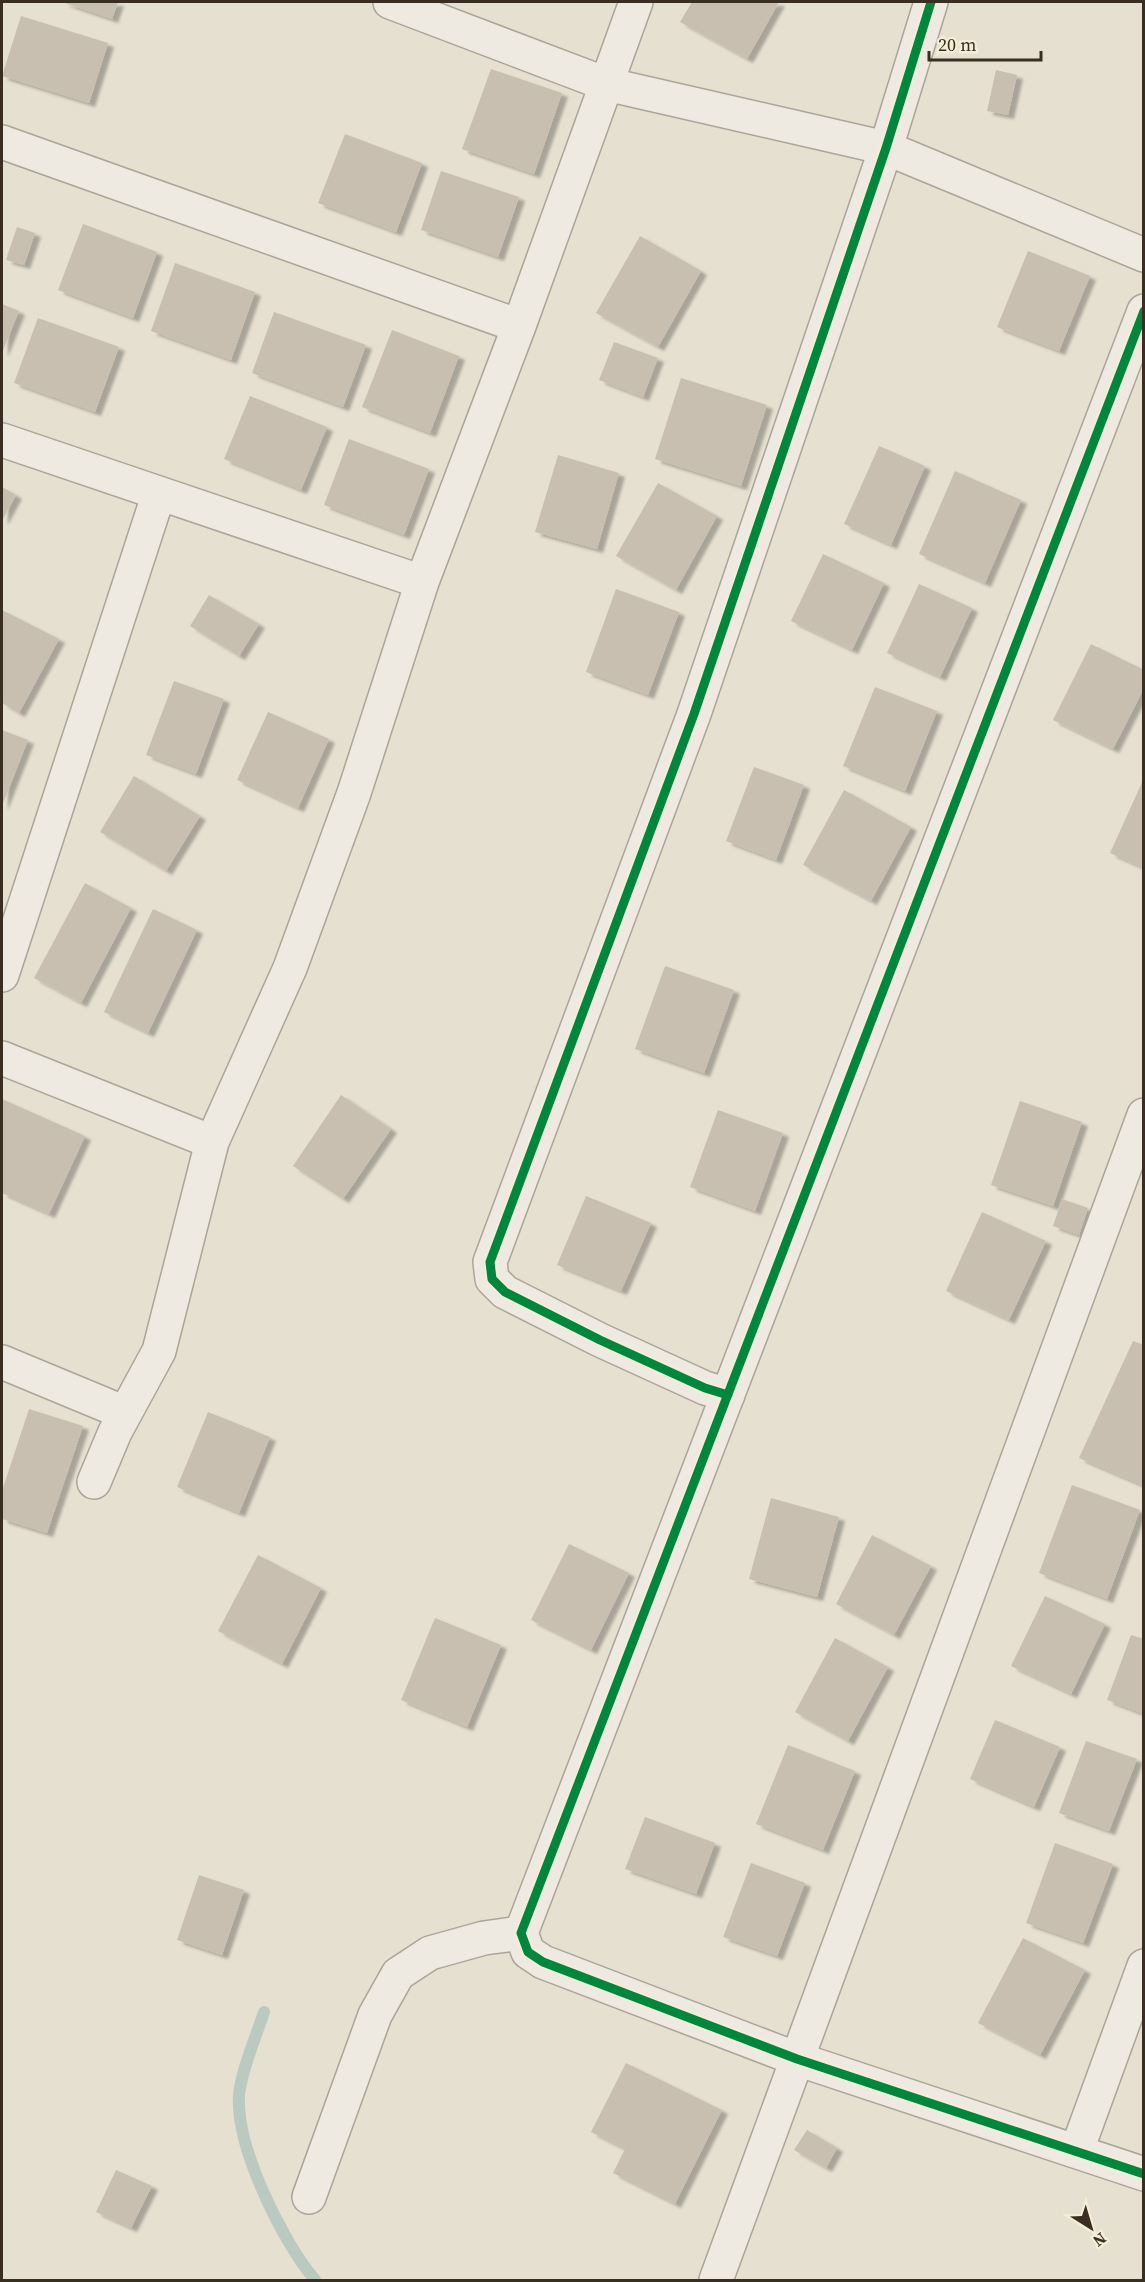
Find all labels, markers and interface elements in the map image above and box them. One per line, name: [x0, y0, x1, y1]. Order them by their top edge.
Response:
scale bar: [929, 24, 1042, 62]
text: 20 m: [938, 32, 976, 57]
north arrow: [1061, 2198, 1121, 2258]
text: N: [1088, 2228, 1111, 2252]

